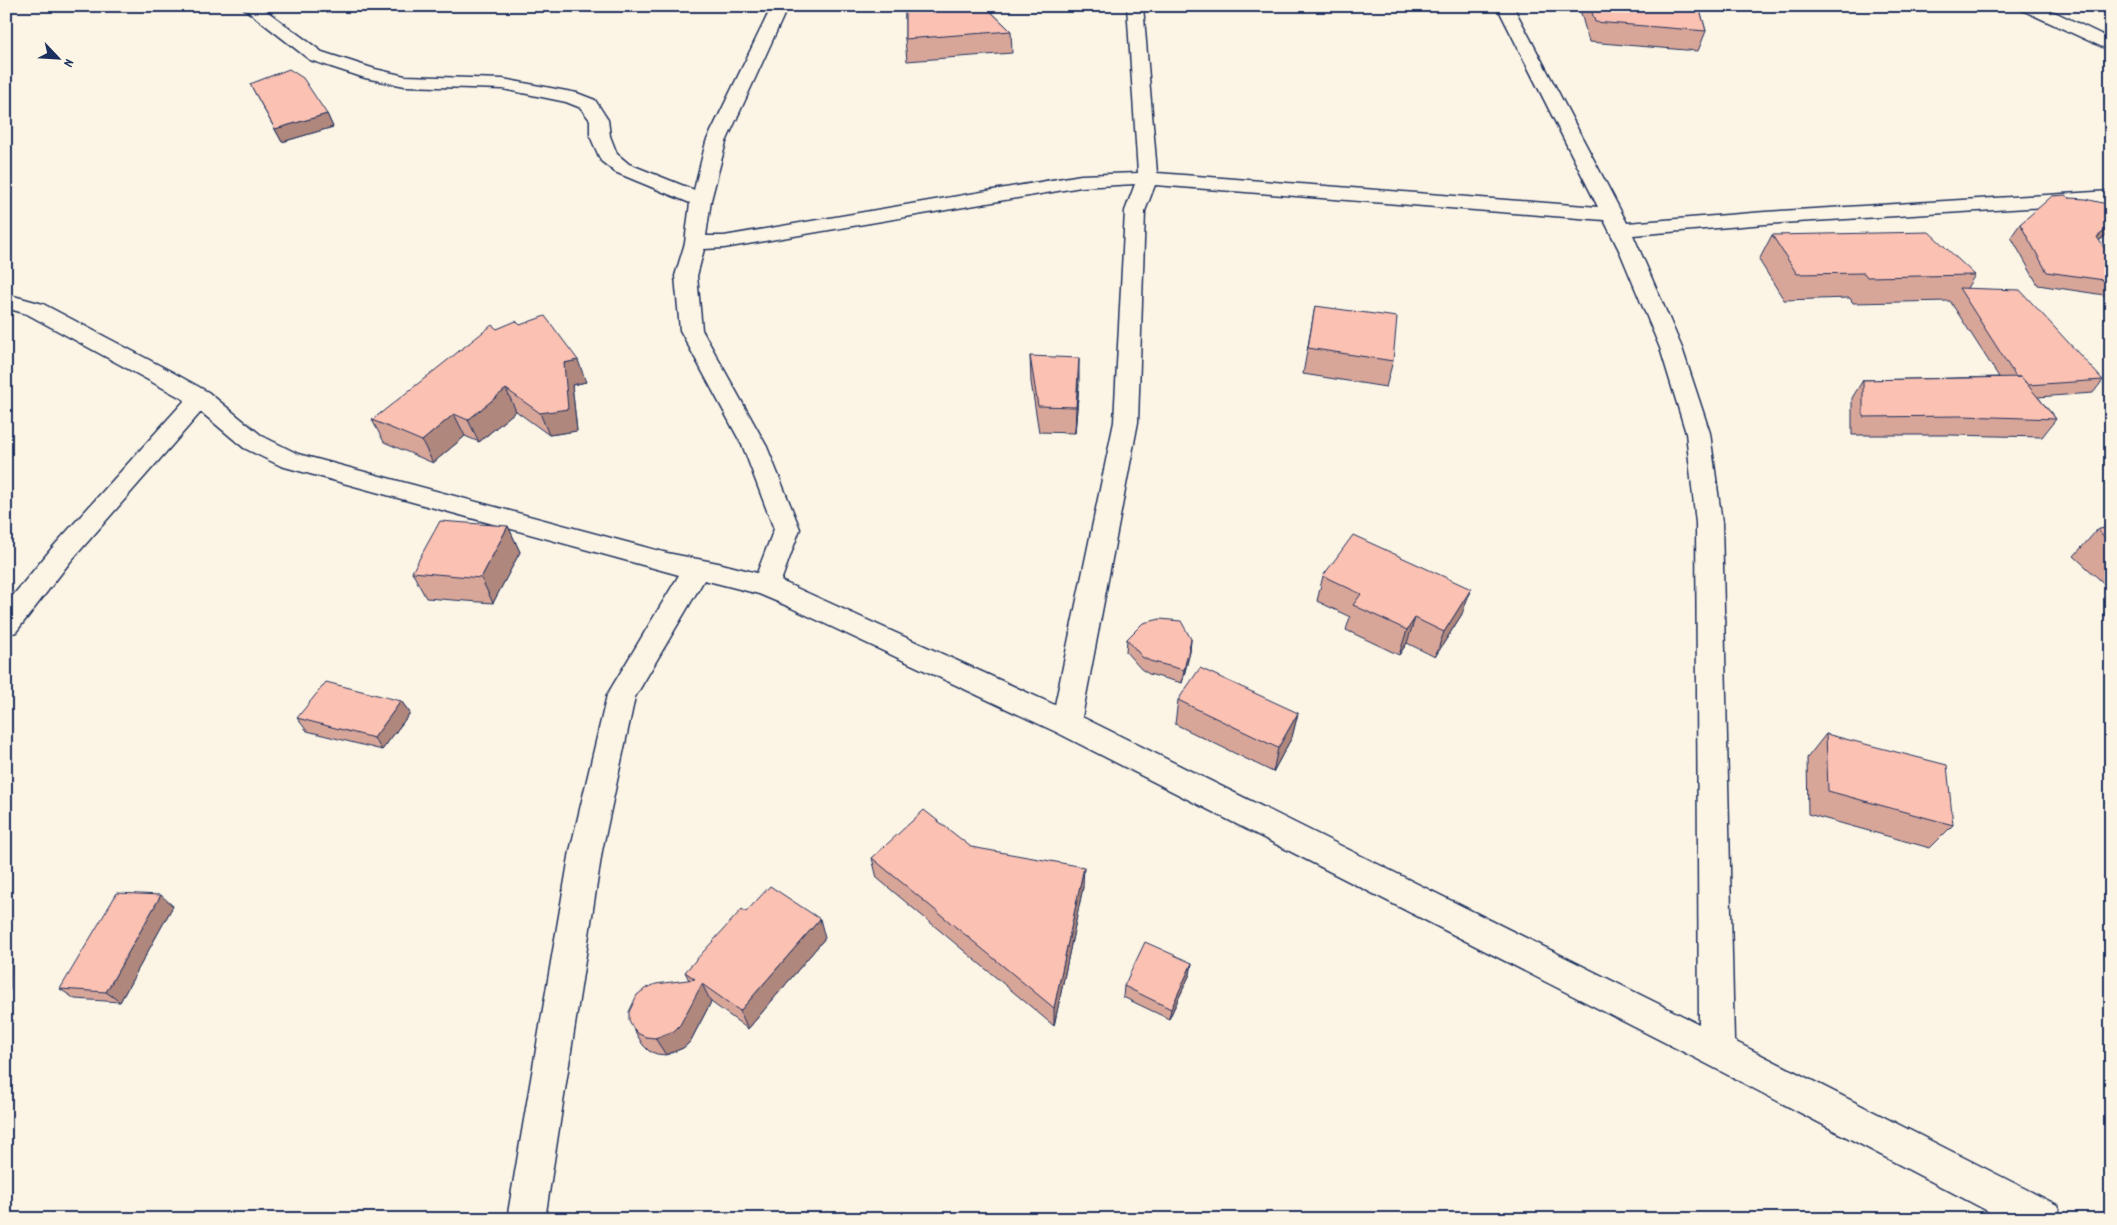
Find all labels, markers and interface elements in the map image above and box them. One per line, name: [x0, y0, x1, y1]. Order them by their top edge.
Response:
north arrow: [32, 32, 82, 82]
text: N: [57, 55, 78, 70]

